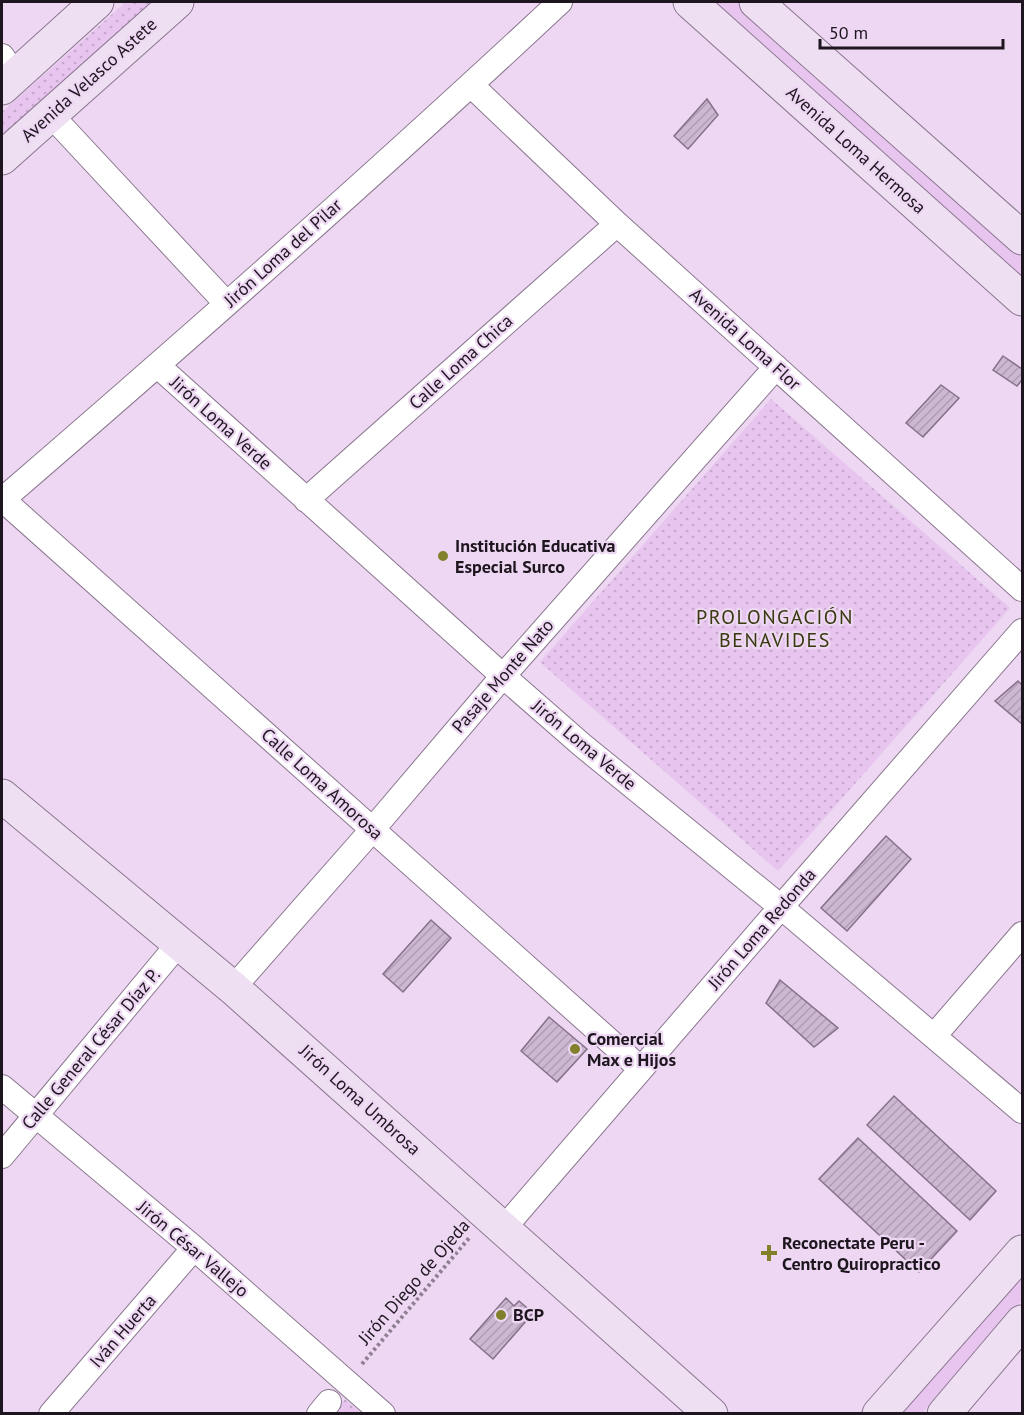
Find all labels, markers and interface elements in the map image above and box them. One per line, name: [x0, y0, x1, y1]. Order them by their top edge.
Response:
scale bar: [820, 12, 1003, 50]
street label: Avenida Velasco Astete: [16, 13, 161, 147]
text: 50 m: [829, 21, 868, 44]
street label: Avenida Loma Hermosa: [782, 81, 931, 218]
street label: Jirón Loma del Pilar: [218, 194, 346, 312]
street label: Avenida Loma Flor: [685, 283, 806, 395]
street label: Calle Loma Chica: [404, 309, 517, 414]
street label: Jirón Loma Verde: [165, 370, 277, 474]
place label: Institución Educativa Especial Surco: [455, 534, 616, 578]
marker: Institución Educativa Especial Surco: [436, 549, 450, 563]
district label: PROLONGACIÓN BENAVIDES: [696, 604, 854, 653]
street label: Pasaje Monte Nato: [447, 614, 558, 737]
street label: Jirón Loma Verde: [527, 694, 641, 795]
street label: Calle Loma Amorosa: [257, 723, 388, 844]
street label: Jirón Loma Redonda: [702, 863, 821, 995]
street label: Calle General César Díaz P.: [16, 963, 165, 1134]
place label: Comercial Max e Hijos: [587, 1027, 677, 1071]
street label: Jirón Loma Umbrosa: [294, 1039, 426, 1160]
marker: Comercial Max e Hijos: [568, 1042, 582, 1056]
street label: Jirón César Vallejo: [132, 1195, 254, 1302]
street label: Jirón Diego de Ojeda: [352, 1214, 474, 1350]
place label: Reconectate Peru - Centro Quiropractico: [782, 1231, 941, 1275]
marker: Reconectate Peru - Centro Quiropractico: [760, 1244, 778, 1262]
street label: Iván Huerta: [84, 1289, 161, 1372]
place label: BCP: [513, 1303, 544, 1326]
marker: BCP: [494, 1308, 508, 1322]

